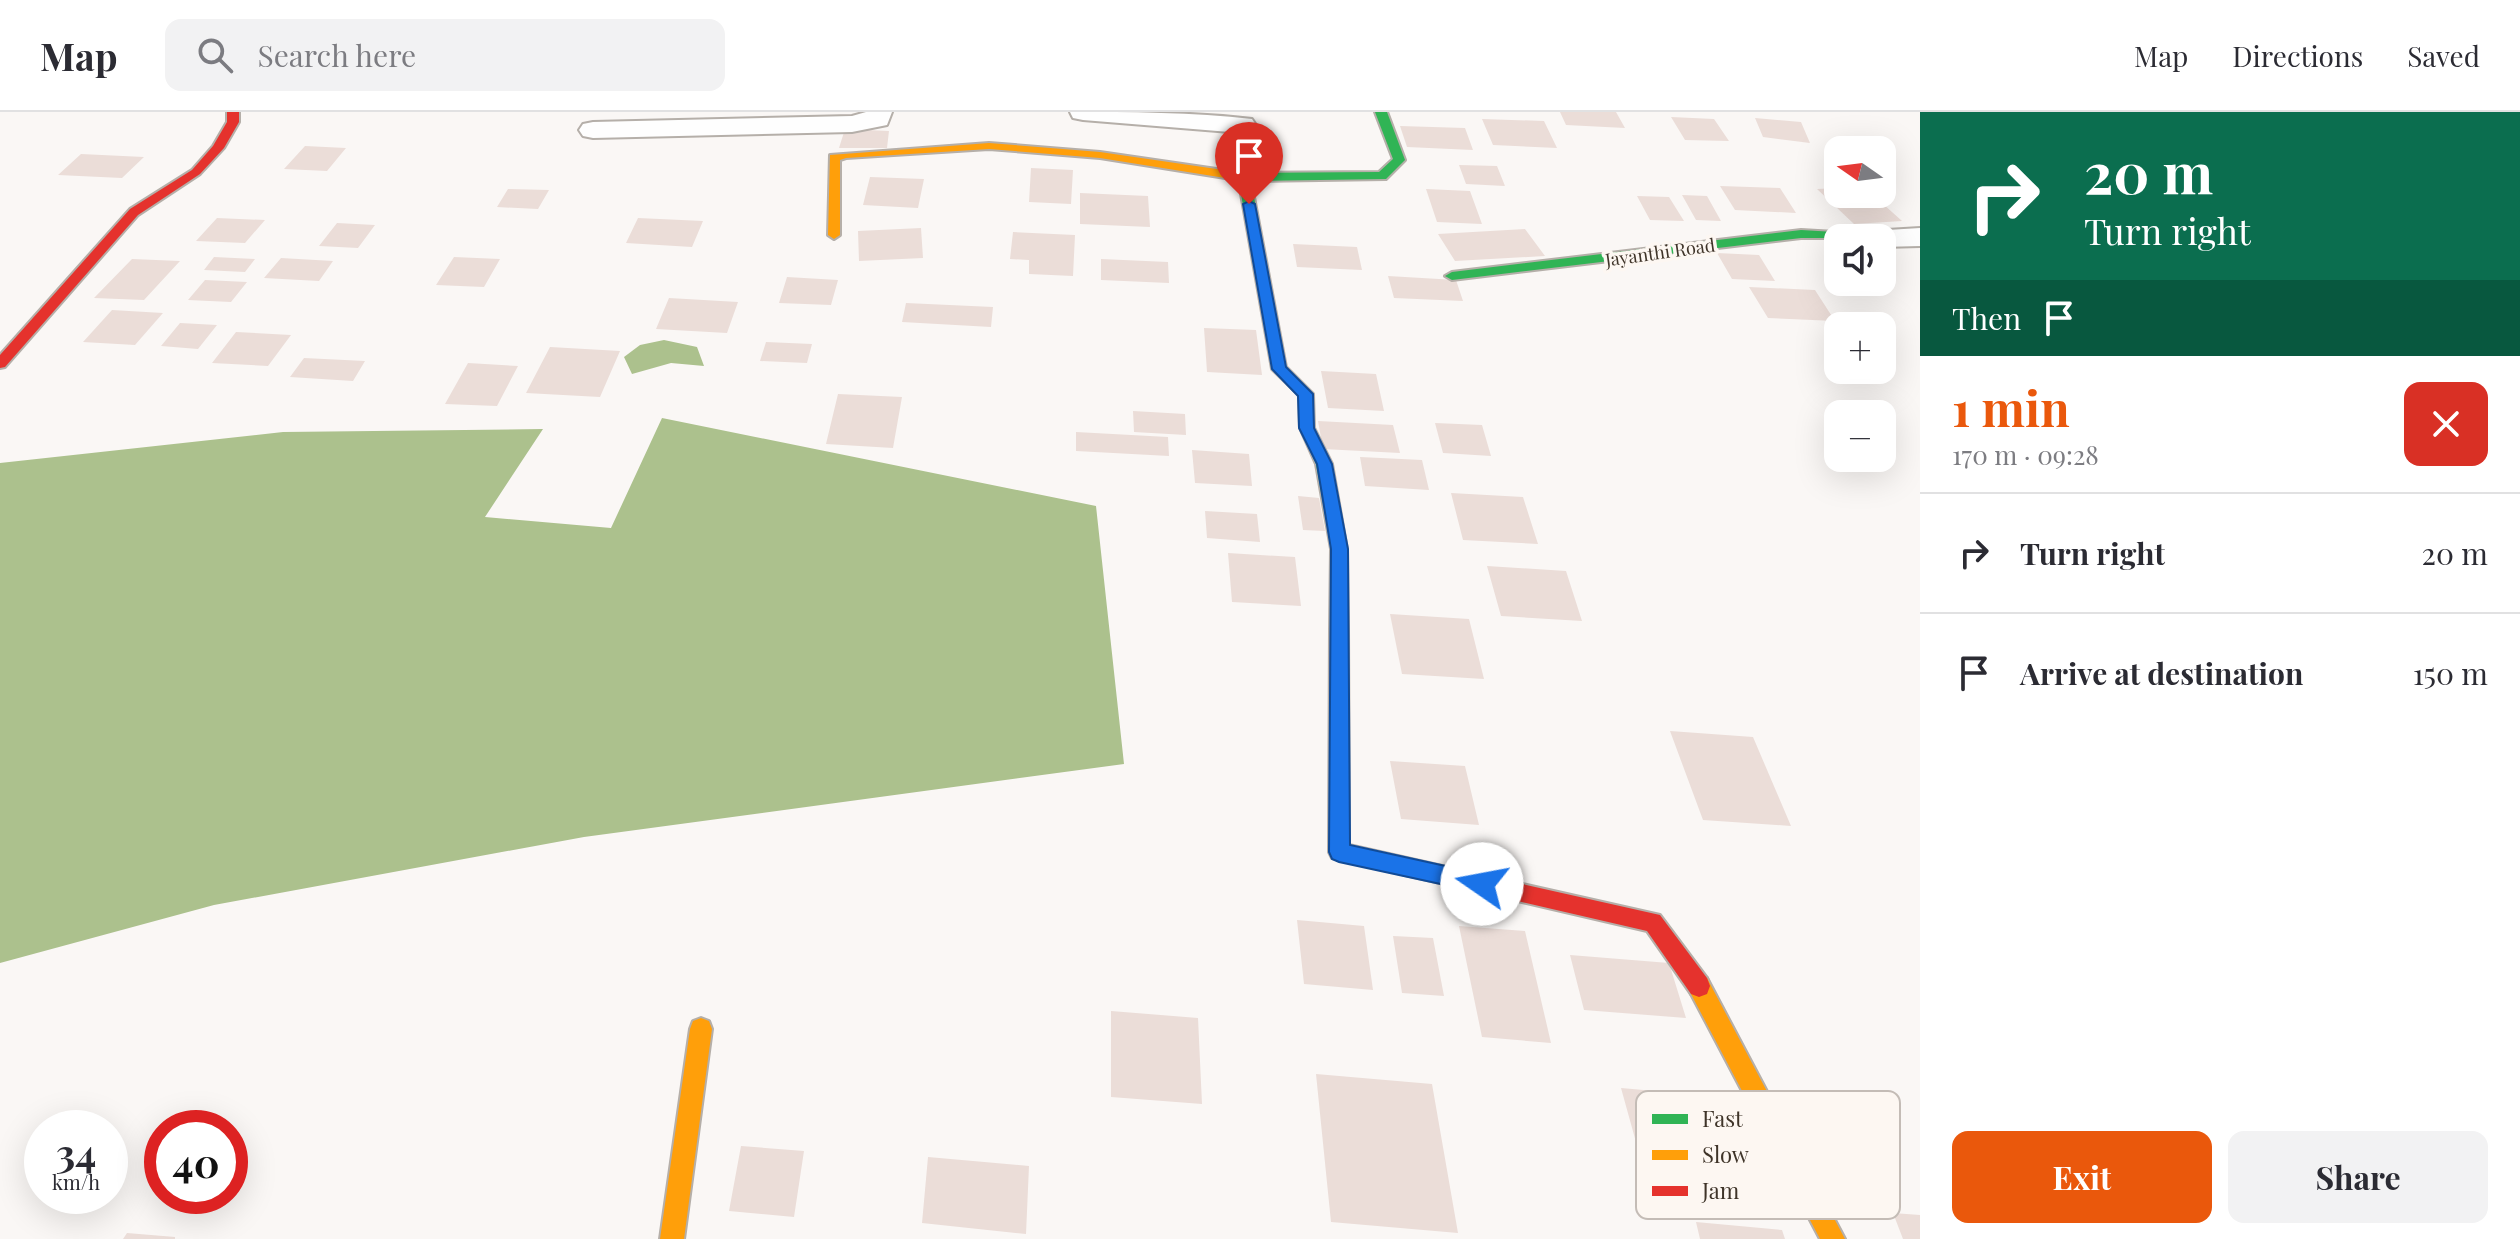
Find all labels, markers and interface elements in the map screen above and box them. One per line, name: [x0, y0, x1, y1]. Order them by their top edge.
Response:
search box: [165, 19, 725, 91]
text: Map: [40, 30, 117, 81]
icon: search: [193, 33, 237, 77]
text: Search here: [257, 35, 416, 75]
text: Map: [2134, 37, 2188, 74]
text: Directions: [2232, 37, 2363, 74]
text: Saved: [2407, 37, 2480, 74]
pin: [1215, 122, 1283, 204]
icon: arrive: [1227, 134, 1271, 178]
text: 20 m: [2084, 134, 2213, 209]
north arrow: [1824, 136, 1896, 208]
map controls: [1824, 136, 1896, 472]
icon: right: [1952, 144, 2056, 248]
text: Turn right: [2084, 206, 2251, 254]
button: sound: [1824, 224, 1896, 296]
street label: Jayanthi Road: [1603, 232, 1717, 272]
icon: arrive: [2037, 296, 2081, 340]
text: Then: [1952, 298, 2021, 338]
button: +: [1824, 312, 1896, 384]
text: 1 min: [1952, 375, 2070, 439]
button: close: [2404, 382, 2488, 466]
button: −: [1824, 400, 1896, 472]
text: 170 m · 09:28: [1952, 437, 2099, 472]
icon: right: [1952, 531, 1996, 575]
text: Turn right: [2020, 533, 2165, 573]
text: 20 m: [2422, 533, 2488, 573]
icon: arrive: [1952, 651, 1996, 695]
text: Arrive at destination: [2020, 653, 2303, 693]
text: 150 m: [2413, 653, 2488, 693]
position arrow: [1440, 842, 1524, 926]
legend: [1636, 1091, 1900, 1219]
text: Fast: [1702, 1103, 1744, 1133]
speed limit sign: 40: [144, 1110, 248, 1214]
text: 34: [56, 1125, 96, 1178]
button: Exit: [1952, 1131, 2212, 1223]
button: Share: [2228, 1131, 2488, 1223]
text: Slow: [1702, 1139, 1749, 1169]
text: km/h: [52, 1168, 100, 1195]
text: Jam: [1701, 1175, 1740, 1205]

